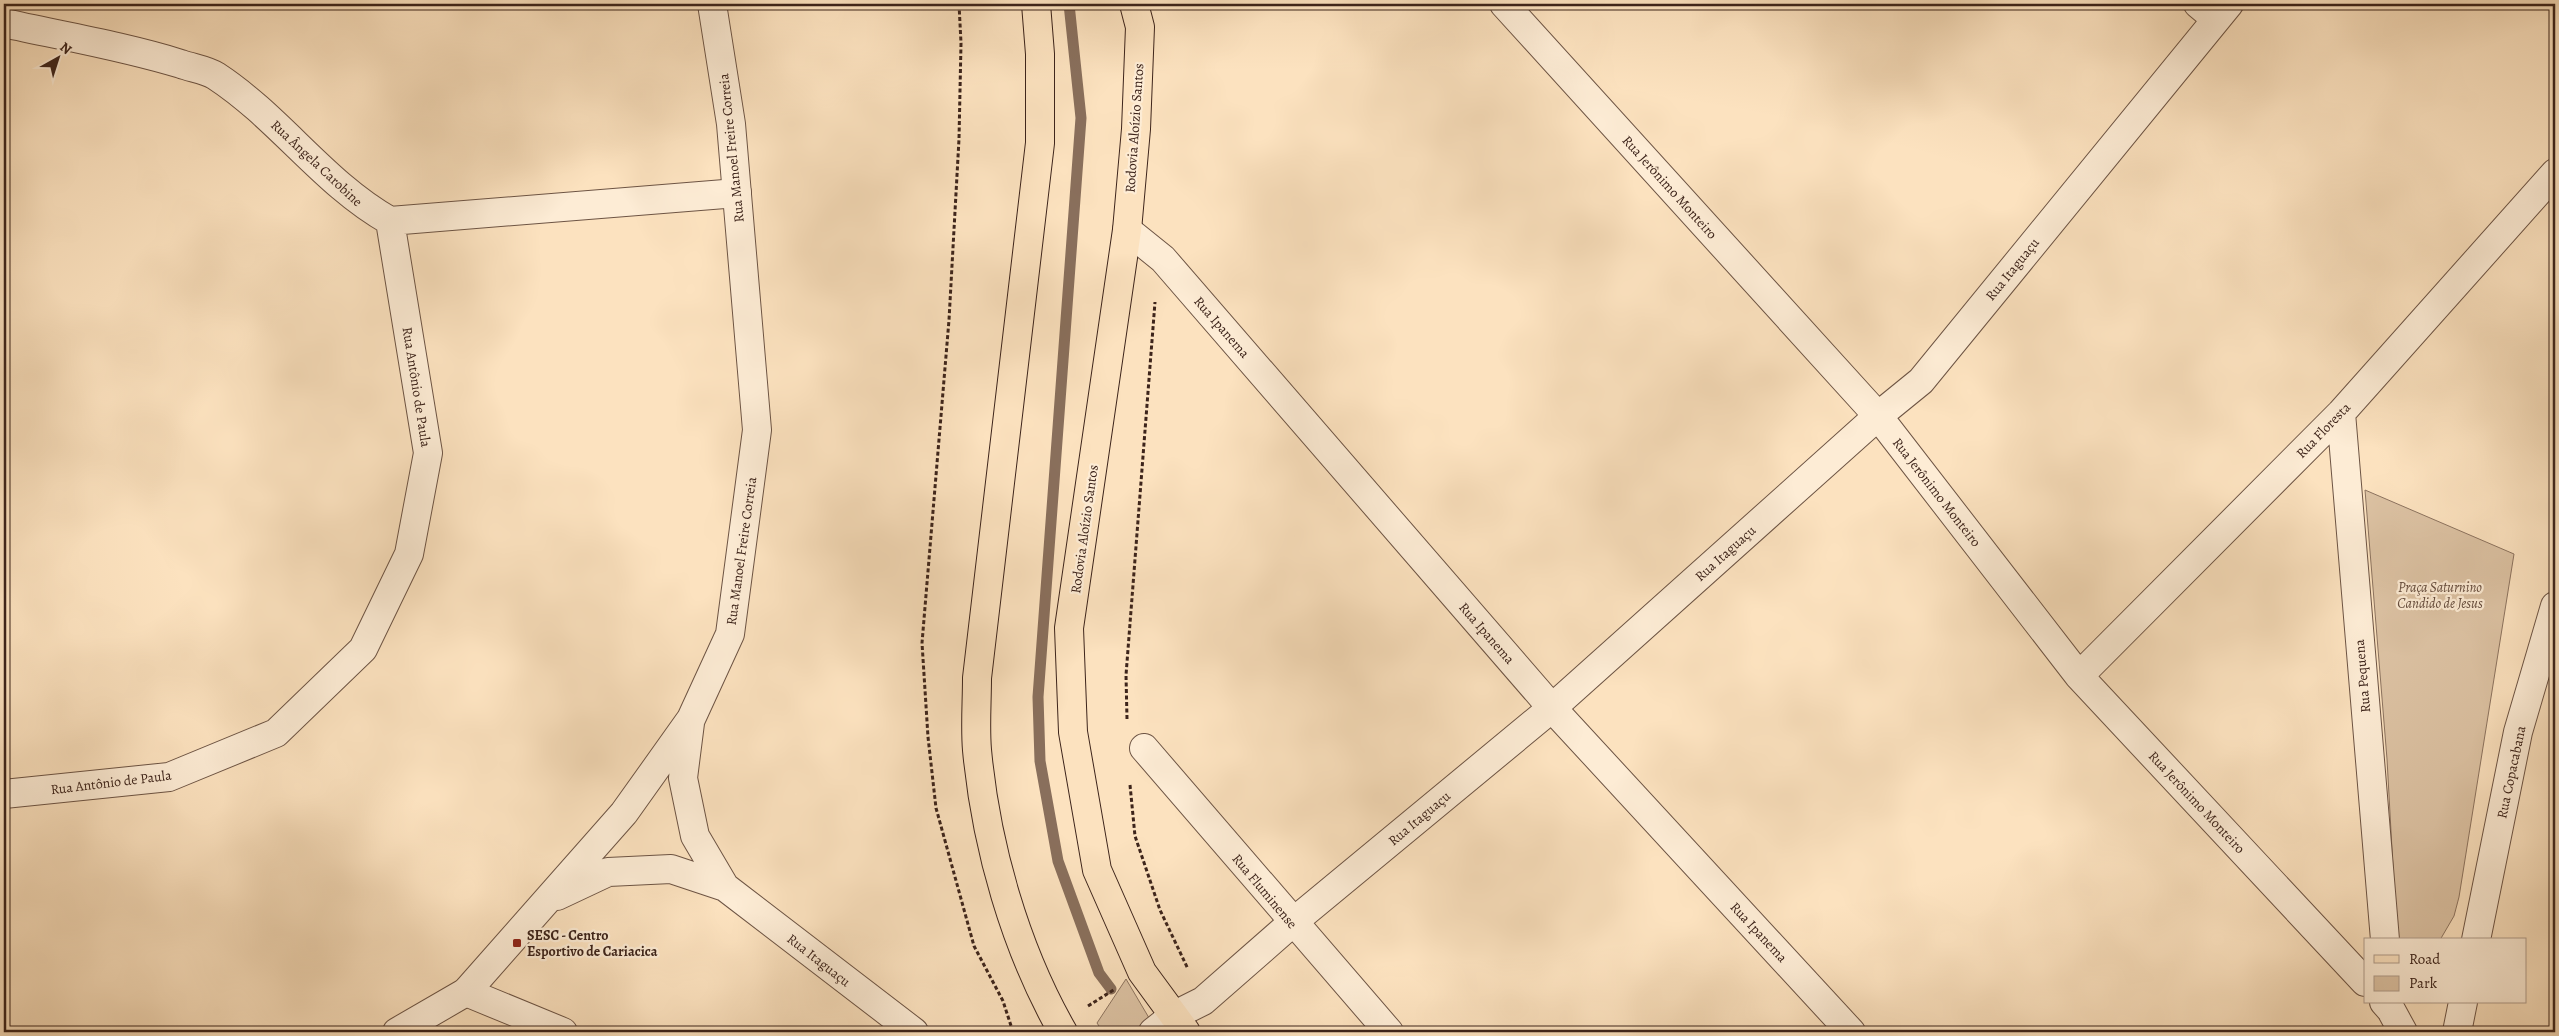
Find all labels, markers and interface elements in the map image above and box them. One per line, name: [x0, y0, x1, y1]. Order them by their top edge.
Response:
north arrow: [32, 32, 82, 82]
text: N: [56, 38, 76, 59]
street label: Rodovia Aloízio Santos: [1120, 63, 1149, 193]
street label: Rua Manoel Freire Correia: [714, 72, 749, 223]
street label: Rua Ângela Carobine: [267, 116, 367, 211]
street label: Rua Jerônimo Monteiro: [1618, 131, 1721, 243]
street label: Rua Itaguaçu: [1981, 234, 2044, 305]
street label: Rua Ipanema: [1189, 292, 1254, 363]
street label: Rua Antônio de Paula: [398, 326, 435, 449]
street label: Rua Floresta: [2292, 398, 2355, 462]
street label: Rua Jerônimo Monteiro: [1888, 434, 1985, 551]
street label: Rodovia Aloízio Santos: [1066, 463, 1103, 595]
street label: Rua Manoel Freire Correia: [722, 475, 761, 627]
street label: Rua Itaguaçu: [1691, 521, 1760, 586]
park label: Praça Saturnino Candido de Jesus: [2397, 578, 2483, 613]
street label: Rua Ipanema: [1454, 598, 1519, 669]
street label: Rua Pequena: [2350, 638, 2375, 713]
street label: Rua Copacabana: [2492, 723, 2531, 820]
street label: Rua Jerônimo Monteiro: [2144, 747, 2249, 858]
street label: Rua Antônio de Paula: [50, 766, 173, 799]
street label: Rua Itaguaçu: [1384, 786, 1455, 850]
street label: Rua Fluminense: [1228, 850, 1302, 933]
street label: Rua Ipanema: [1726, 898, 1792, 967]
place label: SESC - Centro Esportivo de Cariacica: [527, 926, 658, 961]
street label: Rua Itaguaçu: [783, 930, 855, 991]
marker: SESC - Centro Esportivo de Cariacica: [511, 937, 523, 949]
legend: [2364, 938, 2526, 1004]
text: Road: [2409, 949, 2441, 969]
text: Park: [2409, 973, 2438, 993]

